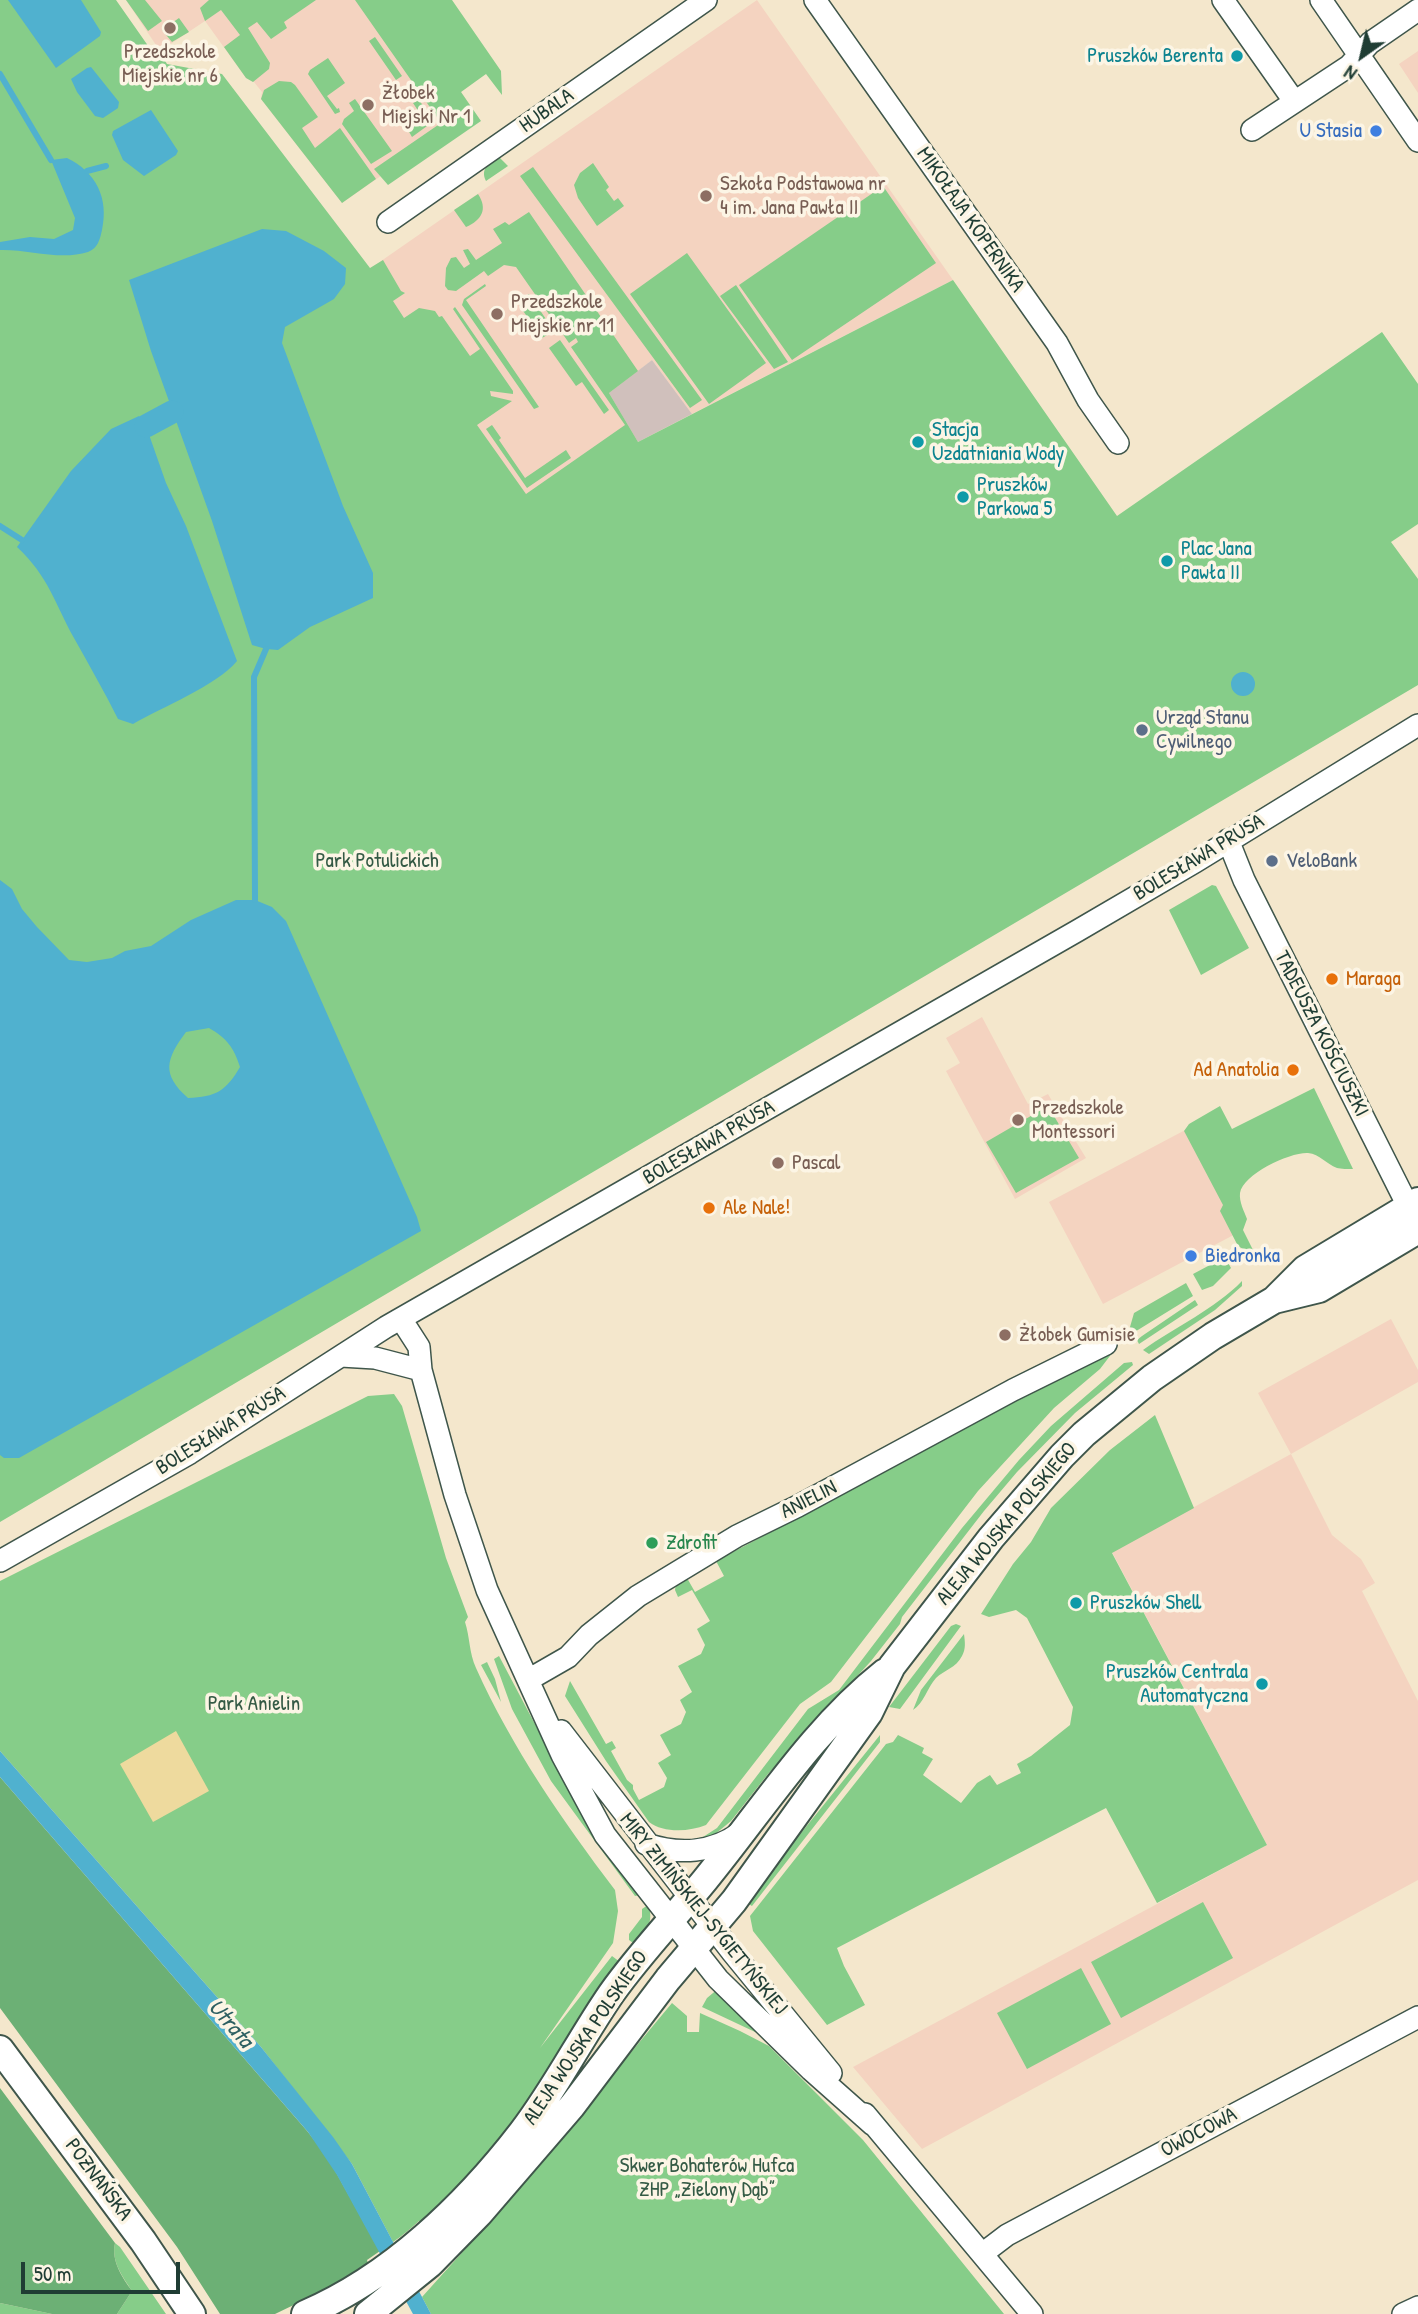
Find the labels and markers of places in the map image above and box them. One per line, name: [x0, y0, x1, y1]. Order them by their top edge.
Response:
marker: Przedszkole Miejskie nr 6: [162, 20, 178, 36]
place label: Przedszkole Miejskie nr 6: [122, 39, 218, 89]
place label: Pruszków Berenta: [1087, 43, 1223, 69]
marker: Pruszków Berenta: [1229, 48, 1245, 64]
place label: Żłobek Miejski Nr 1: [382, 80, 471, 130]
marker: Żłobek Miejski Nr 1: [360, 97, 376, 113]
place label: U Stasia: [1300, 118, 1362, 144]
marker: U Stasia: [1368, 123, 1384, 139]
place label: Szkoła Podstawowa nr 4 im. Jana Pawła II: [720, 171, 886, 221]
marker: Szkoła Podstawowa nr 4 im. Jana Pawła II: [698, 188, 714, 204]
place label: Przedszkole Miejskie nr 11: [511, 289, 614, 339]
marker: Przedszkole Miejskie nr 11: [489, 306, 505, 322]
place label: Stacja Uzdatniania Wody: [932, 417, 1064, 467]
marker: Stacja Uzdatniania Wody: [910, 434, 926, 450]
place label: Pruszków Parkowa 5: [977, 472, 1052, 522]
marker: Pruszków Parkowa 5: [955, 489, 971, 505]
place label: Plac Jana Pawła II: [1181, 536, 1252, 586]
marker: Plac Jana Pawła II: [1159, 553, 1175, 569]
place label: Urząd Stanu Cywilnego: [1156, 705, 1249, 755]
marker: Urząd Stanu Cywilnego: [1134, 722, 1150, 738]
place label: VeloBank: [1286, 848, 1357, 874]
marker: VeloBank: [1264, 853, 1280, 869]
place label: Maraga: [1346, 966, 1401, 992]
marker: Maraga: [1324, 971, 1340, 987]
place label: Ad Anatolia: [1194, 1057, 1279, 1083]
marker: Ad Anatolia: [1285, 1062, 1301, 1078]
place label: Przedszkole Montessori: [1032, 1095, 1124, 1145]
marker: Przedszkole Montessori: [1010, 1112, 1026, 1128]
place label: Pascal: [792, 1150, 840, 1176]
marker: Pascal: [770, 1155, 786, 1171]
place label: Ale Nale!: [723, 1195, 791, 1221]
marker: Ale Nale!: [701, 1200, 717, 1216]
place label: Biedronka: [1205, 1243, 1280, 1269]
marker: Biedronka: [1183, 1248, 1199, 1264]
place label: Żłobek Gumisie: [1019, 1322, 1135, 1348]
marker: Żłobek Gumisie: [997, 1327, 1013, 1343]
place label: Zdrofit: [666, 1530, 717, 1556]
marker: Zdrofit: [644, 1535, 660, 1551]
place label: Pruszków Shell: [1090, 1590, 1201, 1616]
marker: Pruszków Shell: [1068, 1595, 1084, 1611]
place label: Pruszków Centrala Automatyczna: [1106, 1659, 1248, 1709]
marker: Pruszków Centrala Automatyczna: [1254, 1676, 1270, 1692]

